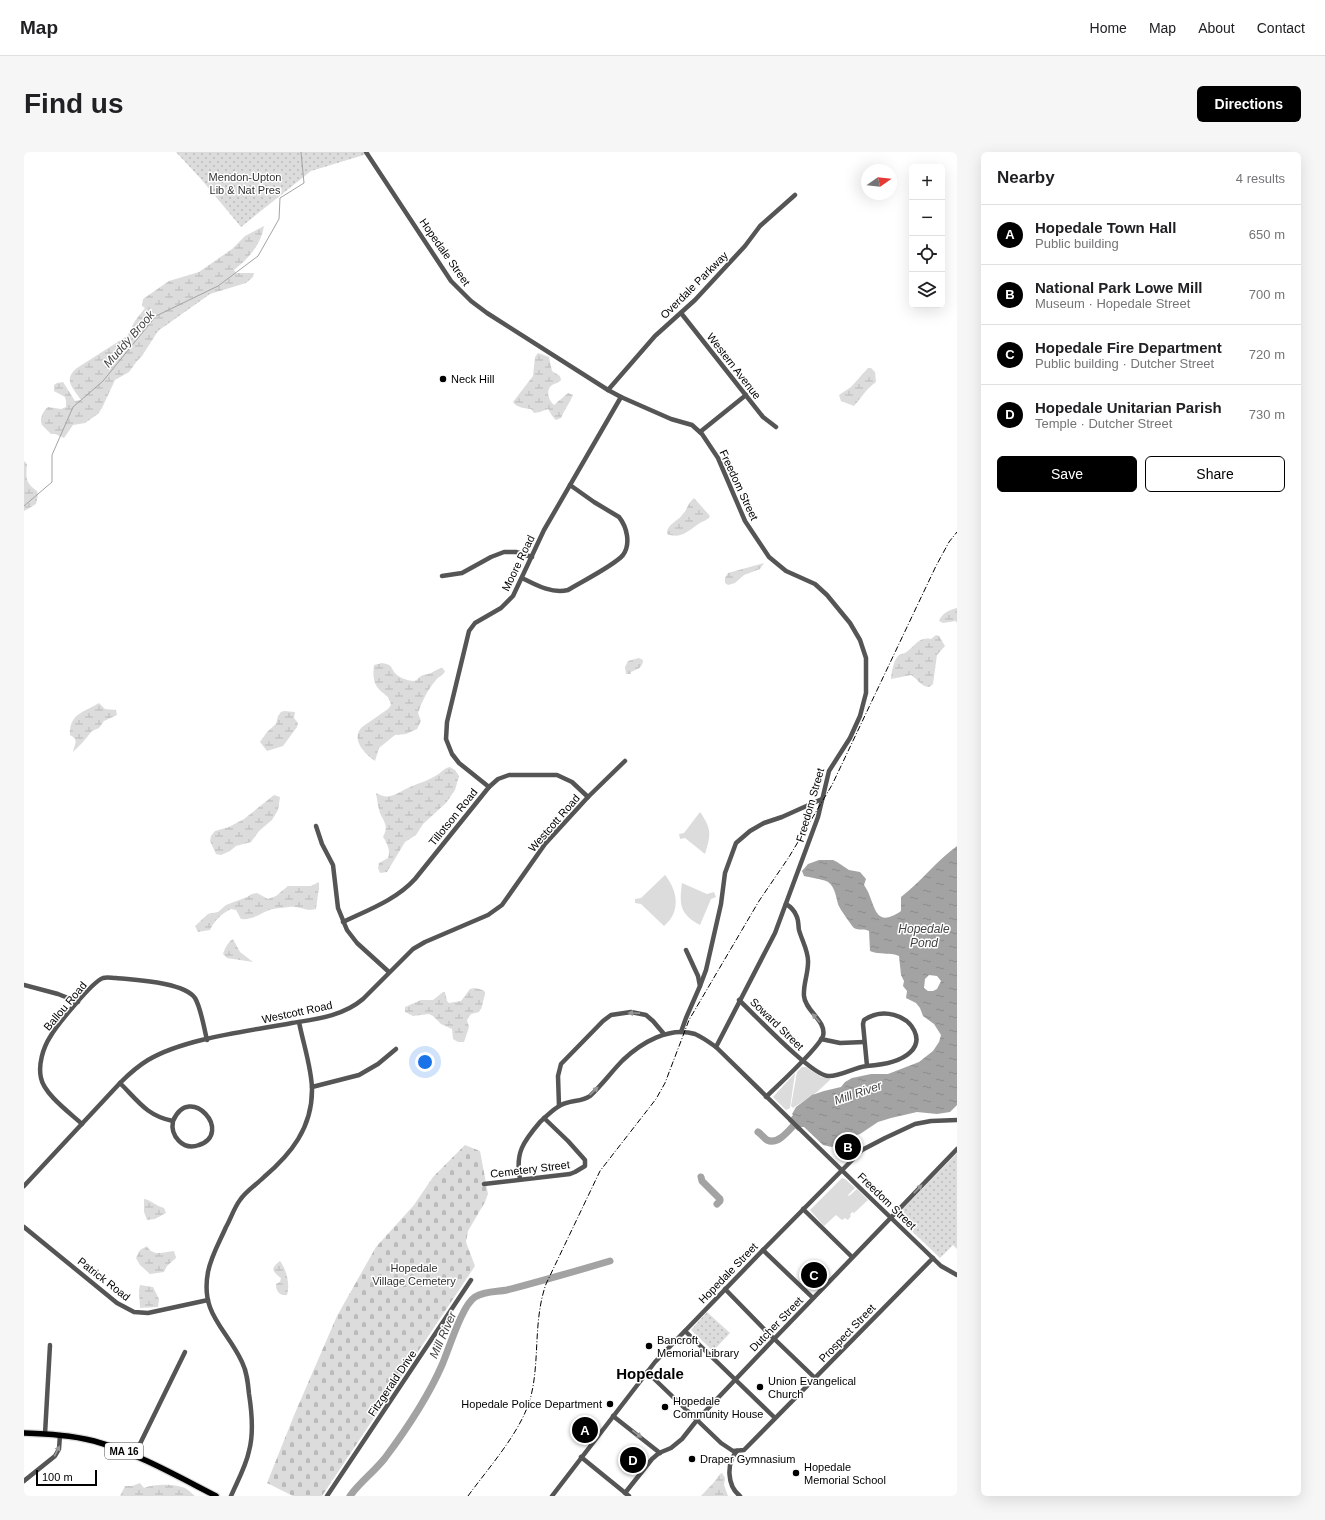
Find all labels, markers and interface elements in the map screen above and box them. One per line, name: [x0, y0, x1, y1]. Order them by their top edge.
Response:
text: Map: [20, 17, 58, 38]
text: Home: [1090, 20, 1127, 36]
text: Map: [1149, 20, 1176, 36]
text: About: [1198, 20, 1235, 36]
text: Contact: [1257, 20, 1305, 36]
button: Directions: [1197, 86, 1301, 122]
text: Find us: [24, 88, 124, 119]
north arrow: [861, 164, 897, 200]
map controls: [909, 164, 945, 308]
button: +: [909, 164, 945, 200]
text: Nearby: [997, 168, 1055, 187]
park label: Mendon-Upton Lib & Nat Pres: [209, 171, 281, 196]
text: 4 results: [1236, 171, 1285, 186]
button: −: [909, 200, 945, 236]
street label: Hopedale Street: [417, 216, 473, 288]
text: Hopedale Town Hall: [1035, 219, 1176, 236]
text: A: [1005, 227, 1015, 242]
text: 650 m: [1249, 227, 1285, 242]
button: locate: [909, 236, 945, 272]
text: Public building: [1035, 236, 1119, 251]
street label: Overdale Parkway: [658, 249, 730, 321]
button: layers: [909, 272, 945, 308]
text: National Park Lowe Mill: [1035, 279, 1203, 296]
text: B: [1005, 287, 1015, 302]
text: 700 m: [1249, 287, 1285, 302]
text: Museum · Hopedale Street: [1035, 296, 1190, 311]
water label: Muddy Brook: [101, 307, 158, 370]
street label: Western Avenue: [705, 331, 763, 401]
text: Hopedale Fire Department: [1035, 339, 1222, 356]
text: C: [1005, 347, 1015, 362]
text: 720 m: [1249, 347, 1285, 362]
text: Public building · Dutcher Street: [1035, 356, 1214, 371]
place label: Neck Hill: [451, 373, 494, 385]
marker: Neck Hill: [438, 374, 448, 384]
text: Hopedale Unitarian Parish: [1035, 399, 1222, 416]
text: D: [1005, 407, 1015, 422]
text: 730 m: [1249, 407, 1285, 422]
text: Temple · Dutcher Street: [1035, 416, 1172, 431]
street label: Freedom Street: [717, 448, 761, 522]
button: Save: [997, 456, 1137, 492]
button: Share: [1145, 456, 1285, 492]
street label: Moore Road: [499, 533, 537, 593]
street label: Freedom Street: [794, 767, 826, 843]
street label: Tillotson Road: [426, 786, 480, 848]
street label: Westcott Road: [526, 792, 582, 854]
water label: Hopedale Pond: [898, 922, 950, 950]
street label: Ballou Road: [41, 979, 89, 1033]
street label: Soward Street: [748, 995, 806, 1053]
street label: Westcott Road: [261, 999, 333, 1025]
one-way arrow: [628, 1009, 640, 1016]
one-way arrow: [811, 1012, 820, 1023]
your location: [415, 1052, 435, 1072]
water label: Mill River: [832, 1078, 885, 1108]
one-way arrow: [589, 1087, 599, 1096]
pin: B: [835, 1132, 861, 1162]
street label: Cemetery Street: [490, 1158, 570, 1180]
street label: Freedom Street: [855, 1170, 919, 1232]
one-way arrow: [913, 1184, 923, 1194]
street label: Hopedale Street: [696, 1240, 760, 1306]
street label: Patrick Road: [75, 1255, 133, 1303]
pin: C: [801, 1260, 827, 1290]
park label: Hopedale Village Cemetery: [372, 1262, 456, 1287]
street label: Dutcher Street: [747, 1294, 805, 1354]
street label: Prospect Street: [816, 1302, 878, 1364]
water label: Mill River: [427, 1309, 460, 1360]
place label: Bancroft Memorial Library: [657, 1334, 739, 1359]
marker: Bancroft Memorial Library: [644, 1341, 654, 1351]
street label: Fitzgerald Drive: [365, 1348, 419, 1418]
district label: Hopedale: [616, 1365, 684, 1382]
place label: Union Evangelical Church: [768, 1375, 856, 1400]
marker: Union Evangelical Church: [755, 1382, 765, 1392]
place label: Hopedale Community House: [673, 1395, 763, 1420]
place label: Hopedale Police Department: [461, 1398, 602, 1410]
marker: Hopedale Police Department: [605, 1399, 615, 1409]
marker: Hopedale Community House: [660, 1402, 670, 1412]
pin: A: [572, 1415, 598, 1445]
one-way arrow: [631, 1430, 642, 1439]
road number: MA 16: [105, 1443, 143, 1459]
one-way arrow: [53, 1445, 60, 1457]
pin: D: [620, 1445, 646, 1475]
place label: Draper Gymnasium: [700, 1453, 795, 1465]
marker: Draper Gymnasium: [687, 1454, 697, 1464]
place label: Hopedale Memorial School: [804, 1461, 886, 1486]
scale bar: [36, 1468, 97, 1487]
marker: Hopedale Memorial School: [791, 1468, 801, 1478]
text: 100 m: [42, 1471, 73, 1483]

